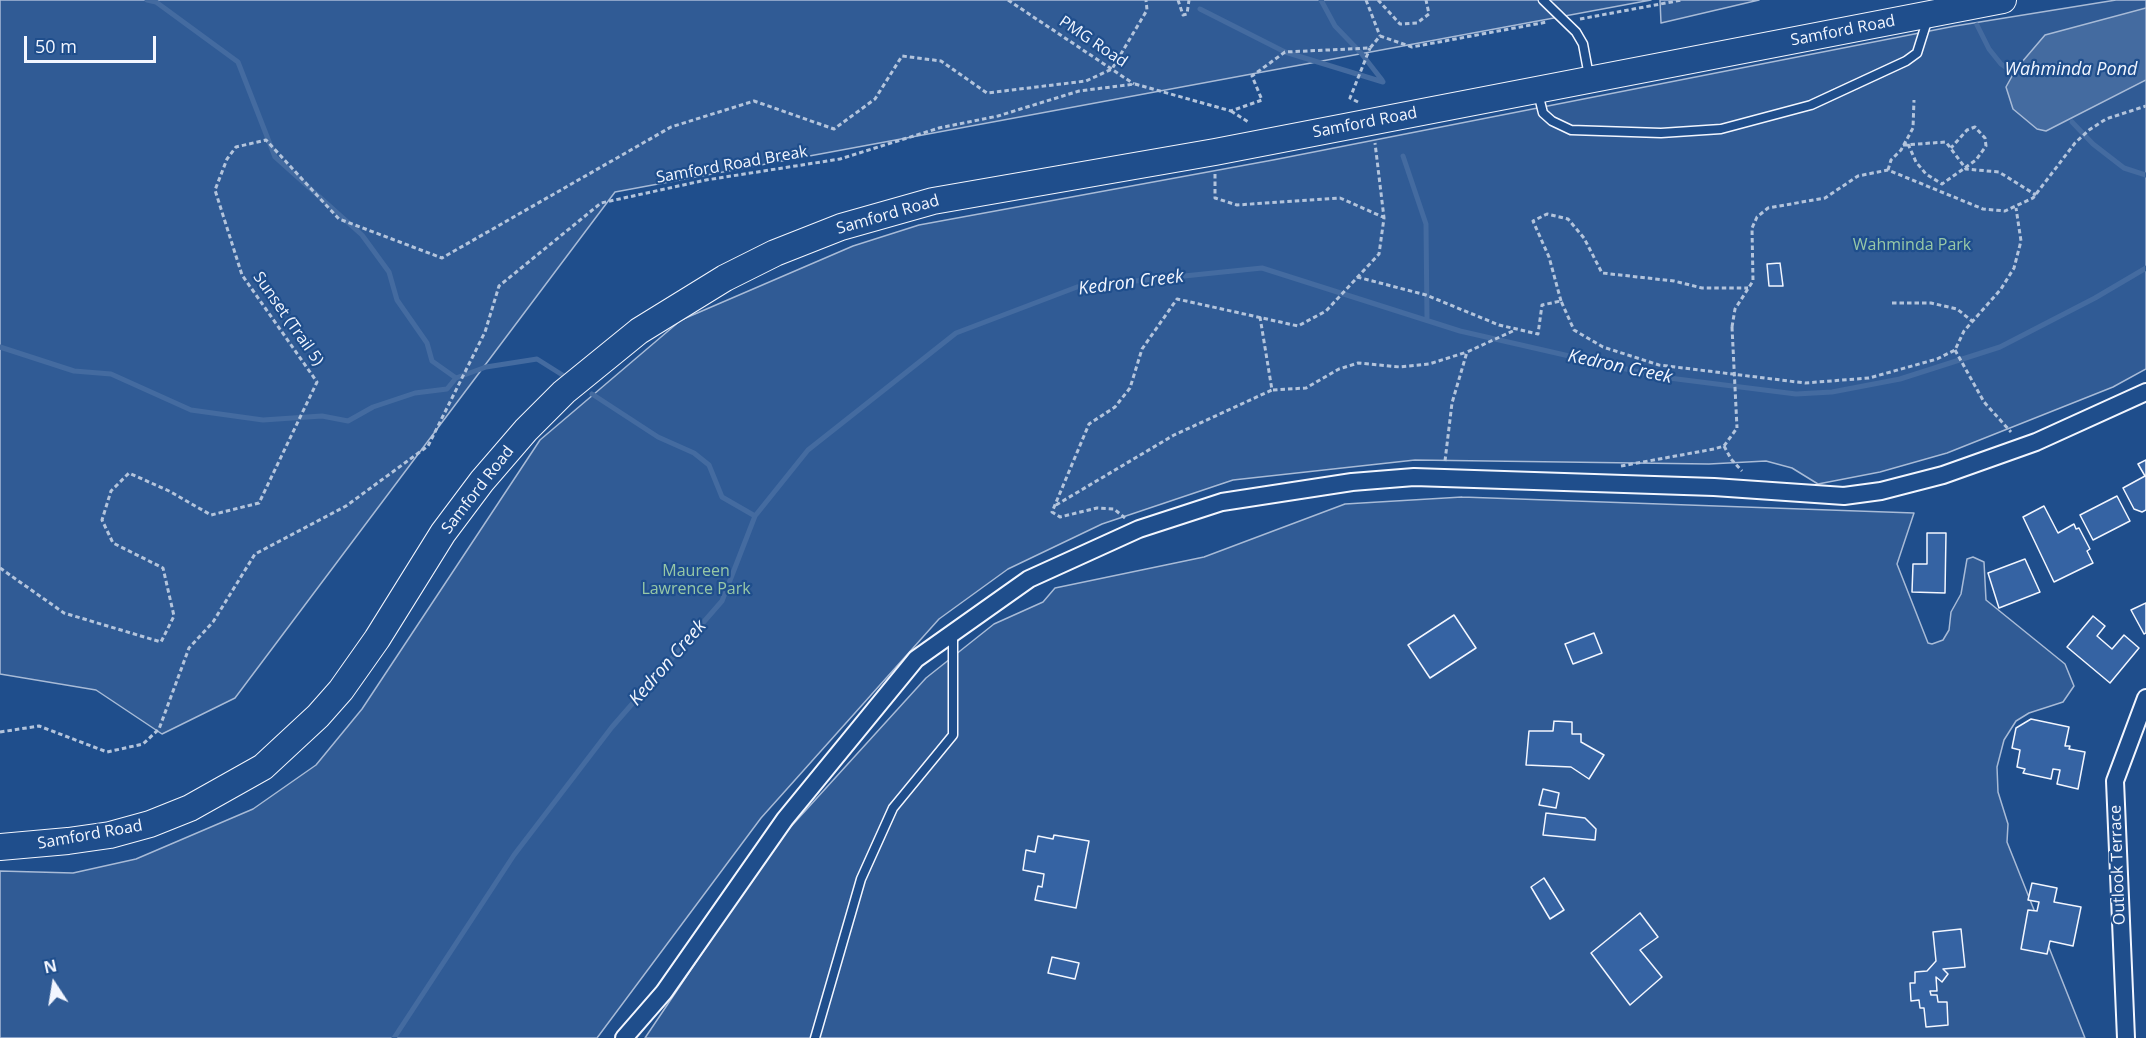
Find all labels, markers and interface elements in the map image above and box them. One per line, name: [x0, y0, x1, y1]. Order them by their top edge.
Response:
street label: Samford Road: [1789, 11, 1897, 51]
street label: PMG Road: [1055, 12, 1131, 72]
scale bar: [27, 24, 159, 62]
text: 50 m: [35, 34, 77, 58]
water label: Wahminda Pond: [2005, 59, 2137, 81]
street label: Samford Road: [1311, 103, 1419, 143]
street label: Samford Road Break: [655, 142, 809, 188]
street label: Samford Road: [834, 191, 942, 239]
park label: Wahminda Park: [1853, 235, 1971, 255]
water label: Kedron Creek: [1077, 266, 1185, 300]
street label: Sunset (Trail 5): [249, 268, 327, 370]
water label: Kedron Creek: [1566, 345, 1674, 389]
street label: Samford Road: [438, 442, 518, 538]
park label: Maureen Lawrence Park: [641, 561, 751, 599]
water label: Kedron Creek: [625, 616, 711, 710]
street label: Outlook Terrace: [2106, 805, 2130, 925]
street label: Samford Road: [36, 816, 144, 854]
north arrow: [24, 954, 84, 1014]
text: N: [42, 954, 59, 979]

